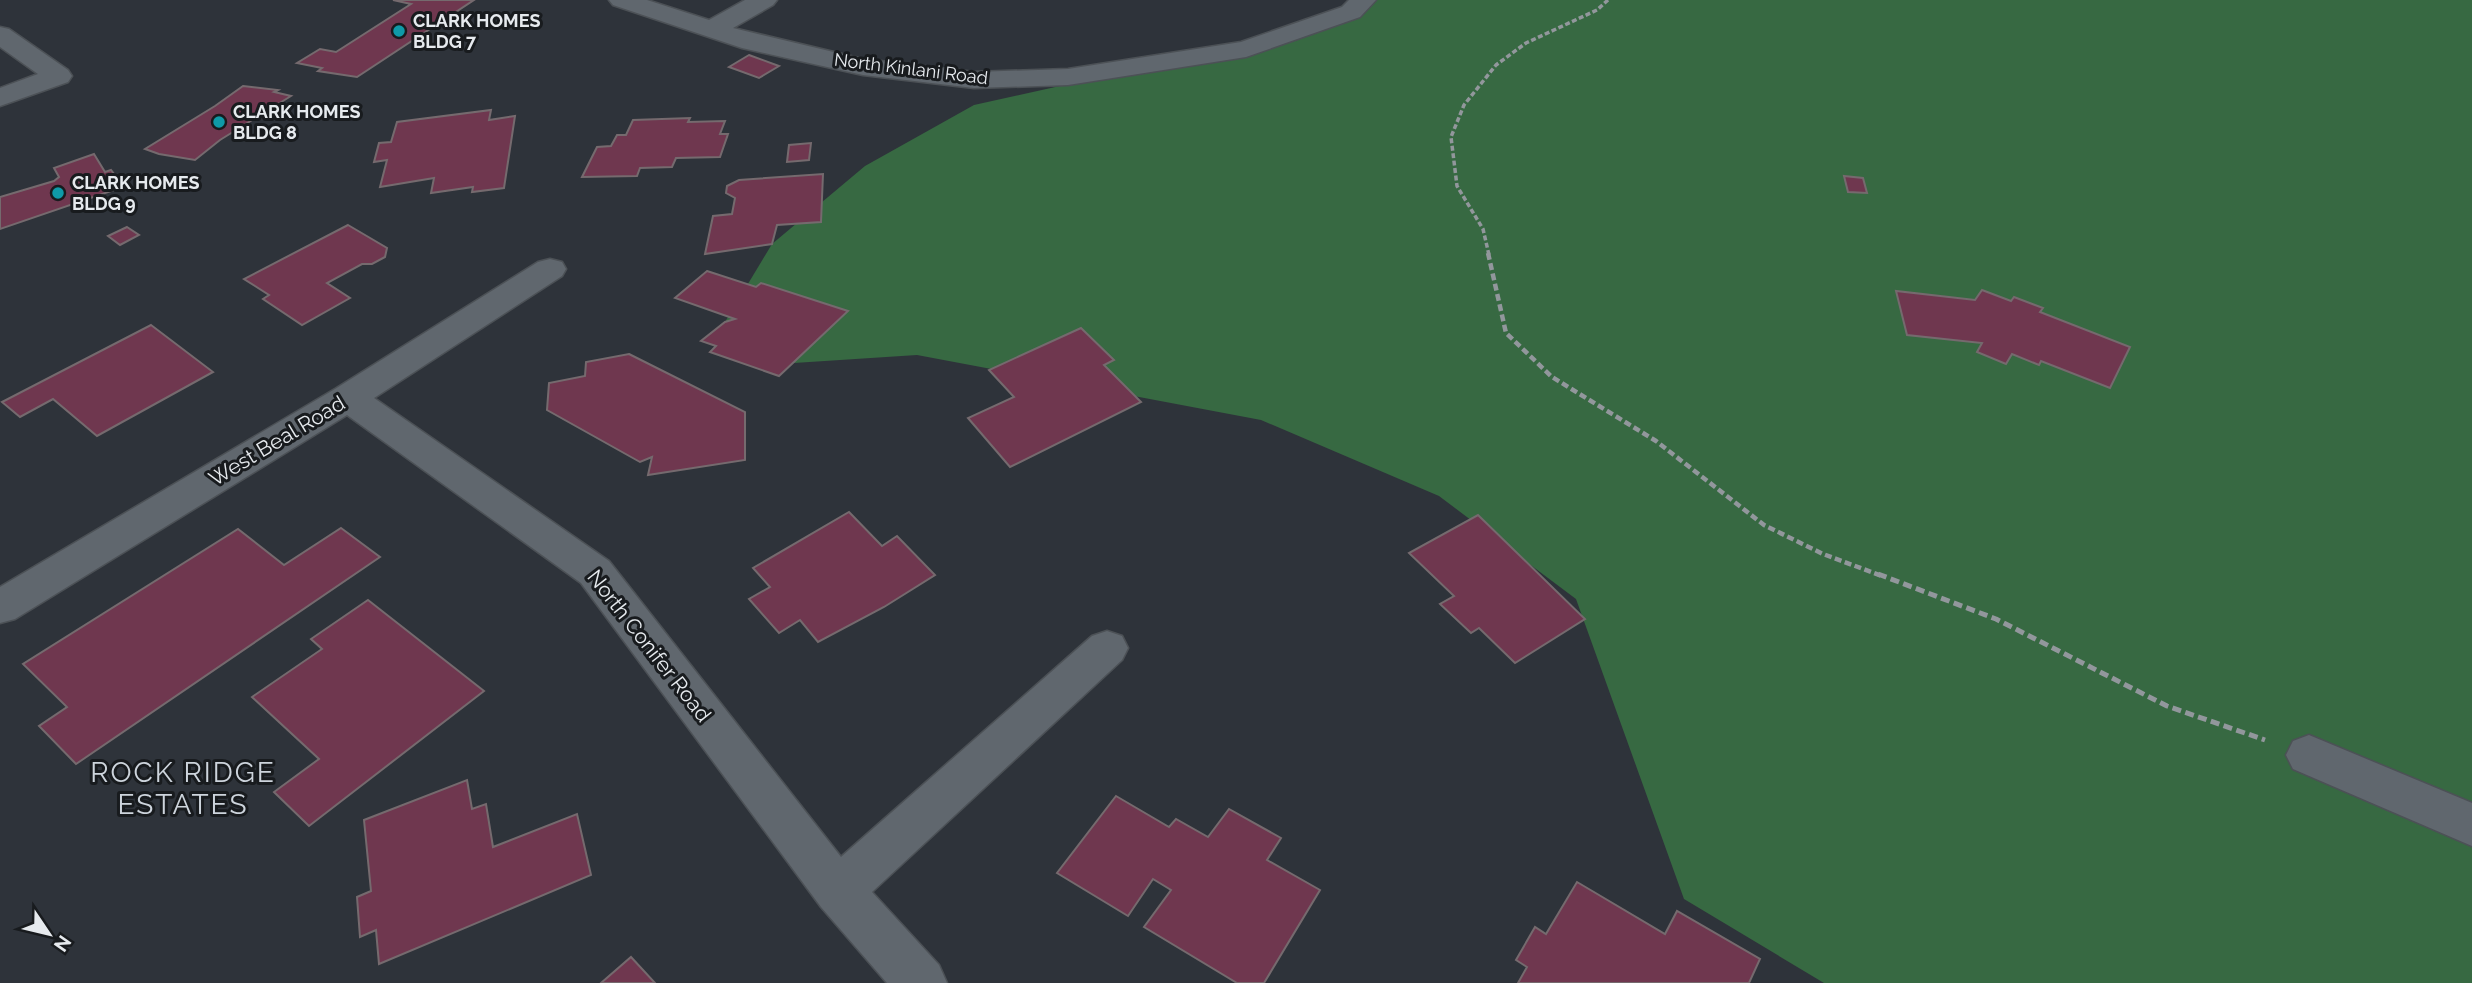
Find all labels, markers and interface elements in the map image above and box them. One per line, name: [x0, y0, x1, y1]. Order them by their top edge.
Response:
place label: CLARK HOMES BLDG 7: [413, 10, 541, 52]
marker: CLARK HOMES BLDG 7: [391, 23, 407, 39]
street label: North Kinlani Road: [833, 49, 989, 88]
place label: CLARK HOMES BLDG 8: [233, 101, 361, 143]
marker: CLARK HOMES BLDG 8: [211, 114, 227, 130]
place label: CLARK HOMES BLDG 9: [72, 172, 200, 214]
marker: CLARK HOMES BLDG 9: [50, 185, 66, 201]
street label: West Beal Road: [204, 390, 349, 491]
street label: North Conifer Road: [582, 565, 716, 727]
district label: ROCK RIDGE ESTATES: [90, 756, 276, 821]
north arrow: [14, 899, 84, 969]
text: N: [50, 932, 76, 956]

